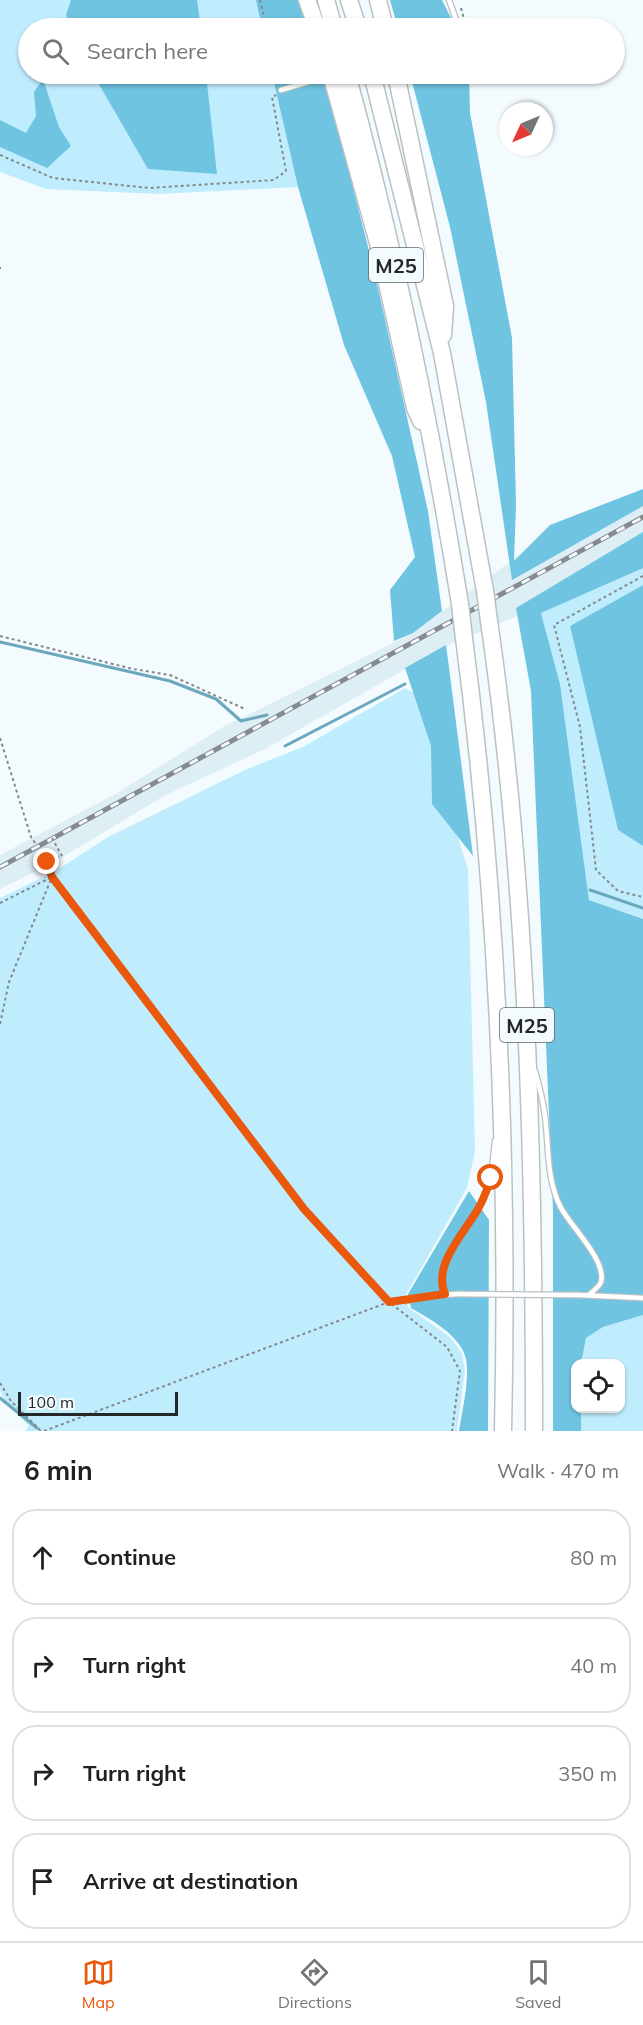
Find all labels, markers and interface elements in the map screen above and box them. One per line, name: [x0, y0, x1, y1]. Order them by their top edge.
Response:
search box: [18, 18, 625, 84]
icon: search: [39, 35, 72, 68]
text: Search here: [87, 37, 208, 65]
north arrow: [499, 102, 553, 156]
road number: M25: [369, 248, 423, 282]
route end: [33, 848, 59, 874]
road number: M25: [500, 1008, 554, 1042]
route start: [477, 1164, 503, 1190]
map controls: [571, 1359, 625, 1413]
button: locate: [571, 1359, 625, 1413]
scale bar: [18, 1389, 178, 1416]
text: 100 m: [27, 1392, 74, 1412]
text: 6 min: [24, 1454, 93, 1487]
text: Walk · 470 m: [497, 1458, 619, 1483]
icon: ahead: [26, 1541, 59, 1574]
text: Continue: [83, 1543, 176, 1571]
text: 80 m: [570, 1545, 617, 1570]
icon: right: [26, 1649, 59, 1682]
text: Turn right: [83, 1651, 186, 1679]
text: 40 m: [570, 1653, 617, 1678]
icon: right: [26, 1757, 59, 1790]
text: Turn right: [83, 1759, 186, 1787]
text: 350 m: [558, 1761, 617, 1786]
icon: arrive: [26, 1865, 59, 1898]
text: Arrive at destination: [83, 1867, 298, 1895]
tab: Map: [82, 1956, 115, 2012]
tab: Directions: [278, 1956, 352, 2012]
tab: Saved: [515, 1956, 561, 2012]

